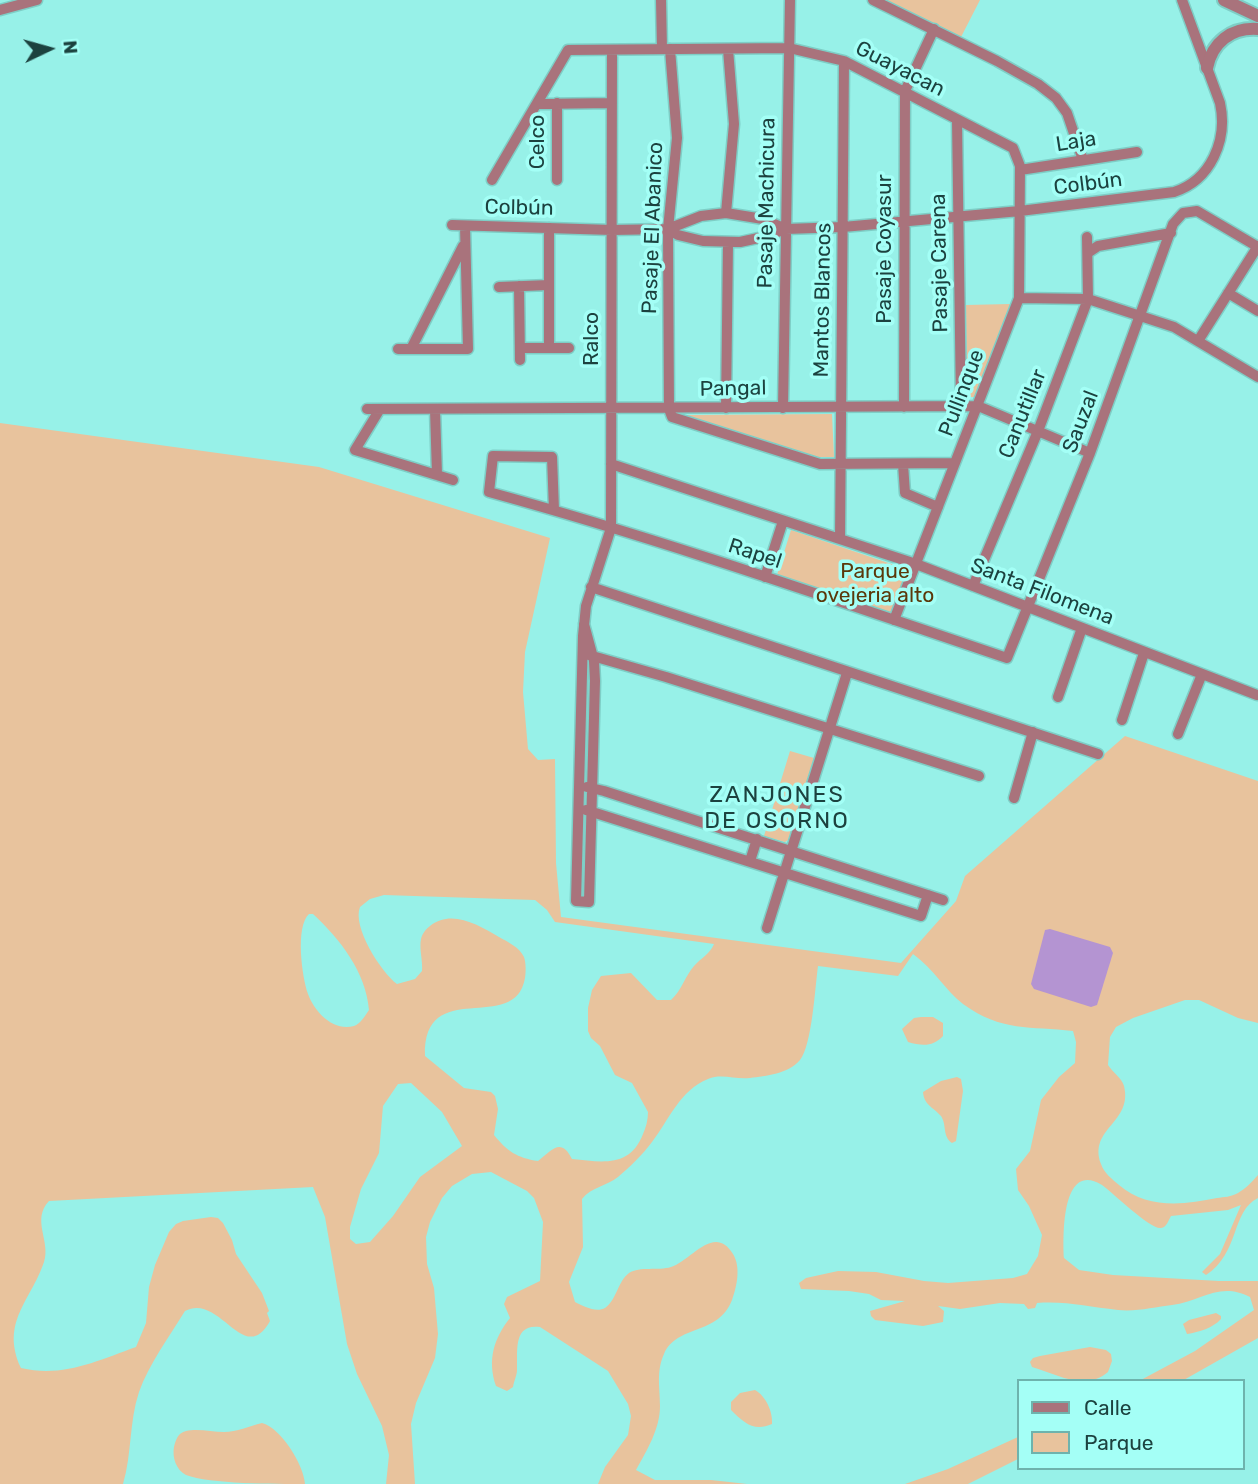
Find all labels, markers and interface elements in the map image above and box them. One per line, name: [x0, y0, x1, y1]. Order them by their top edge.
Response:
north arrow: [14, 14, 84, 84]
street label: Guayacan: [851, 36, 949, 102]
text: N: [58, 39, 82, 55]
street label: Celco: [525, 115, 551, 169]
street label: Pasaje Machicura: [753, 117, 781, 289]
street label: Laja: [1054, 126, 1098, 158]
street label: Pasaje El Abanico: [637, 142, 669, 314]
street label: Colbún: [1052, 167, 1124, 201]
street label: Pasaje Coyasur: [872, 174, 898, 324]
street label: Pasaje Carena: [926, 193, 954, 333]
street label: Colbún: [484, 195, 554, 221]
street label: Mantos Blancos: [809, 222, 837, 378]
street label: Ralco: [579, 312, 605, 366]
street label: Pullinque: [934, 346, 990, 440]
street label: Canutillar: [994, 366, 1052, 462]
street label: Pangal: [699, 376, 767, 402]
street label: Sauzal: [1058, 387, 1104, 457]
street label: Rapel: [725, 534, 785, 574]
street label: Santa Filomena: [967, 553, 1117, 631]
park label: Parque ovejeria alto: [816, 559, 934, 609]
district label: ZANJONES DE OSORNO: [705, 781, 849, 835]
legend: [1016, 1379, 1244, 1470]
text: Calle: [1084, 1395, 1132, 1420]
text: Parque: [1084, 1430, 1154, 1455]

